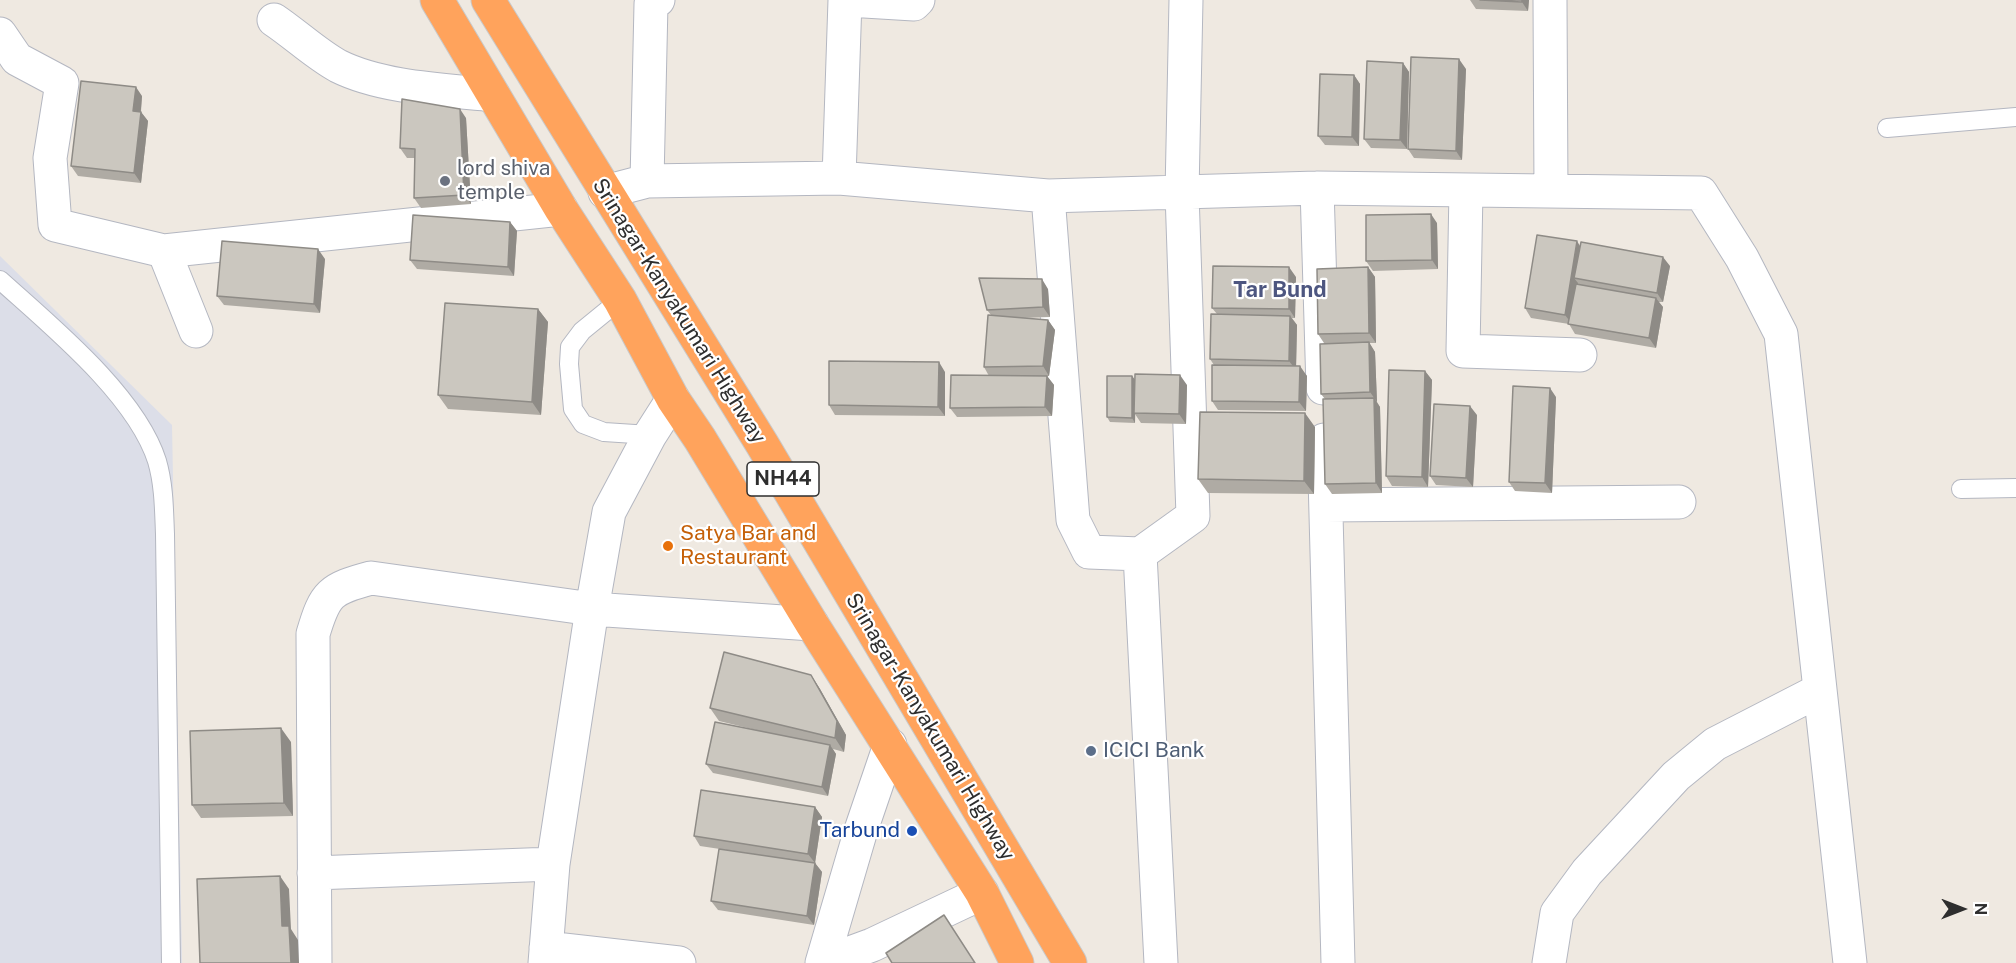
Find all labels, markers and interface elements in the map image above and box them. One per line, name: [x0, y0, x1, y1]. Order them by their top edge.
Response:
place label: lord shiva temple: [457, 156, 550, 206]
marker: lord shiva temple: [438, 174, 452, 188]
street label: Srinagar-Kanyakumari Highway: [587, 174, 771, 448]
district label: Tar Bund: [1233, 277, 1327, 303]
road number: NH44: [747, 462, 819, 496]
place label: Satya Bar and Restaurant: [680, 521, 816, 571]
marker: Satya Bar and Restaurant: [661, 539, 675, 553]
street label: Srinagar-Kanyakumari Highway: [840, 589, 1020, 865]
place label: ICICI Bank: [1103, 738, 1204, 764]
marker: ICICI Bank: [1084, 744, 1098, 758]
place label: Tarbund: [819, 818, 900, 844]
marker: Tarbund: [905, 824, 919, 838]
north arrow: [1932, 879, 1992, 939]
text: N: [1971, 903, 1990, 915]

